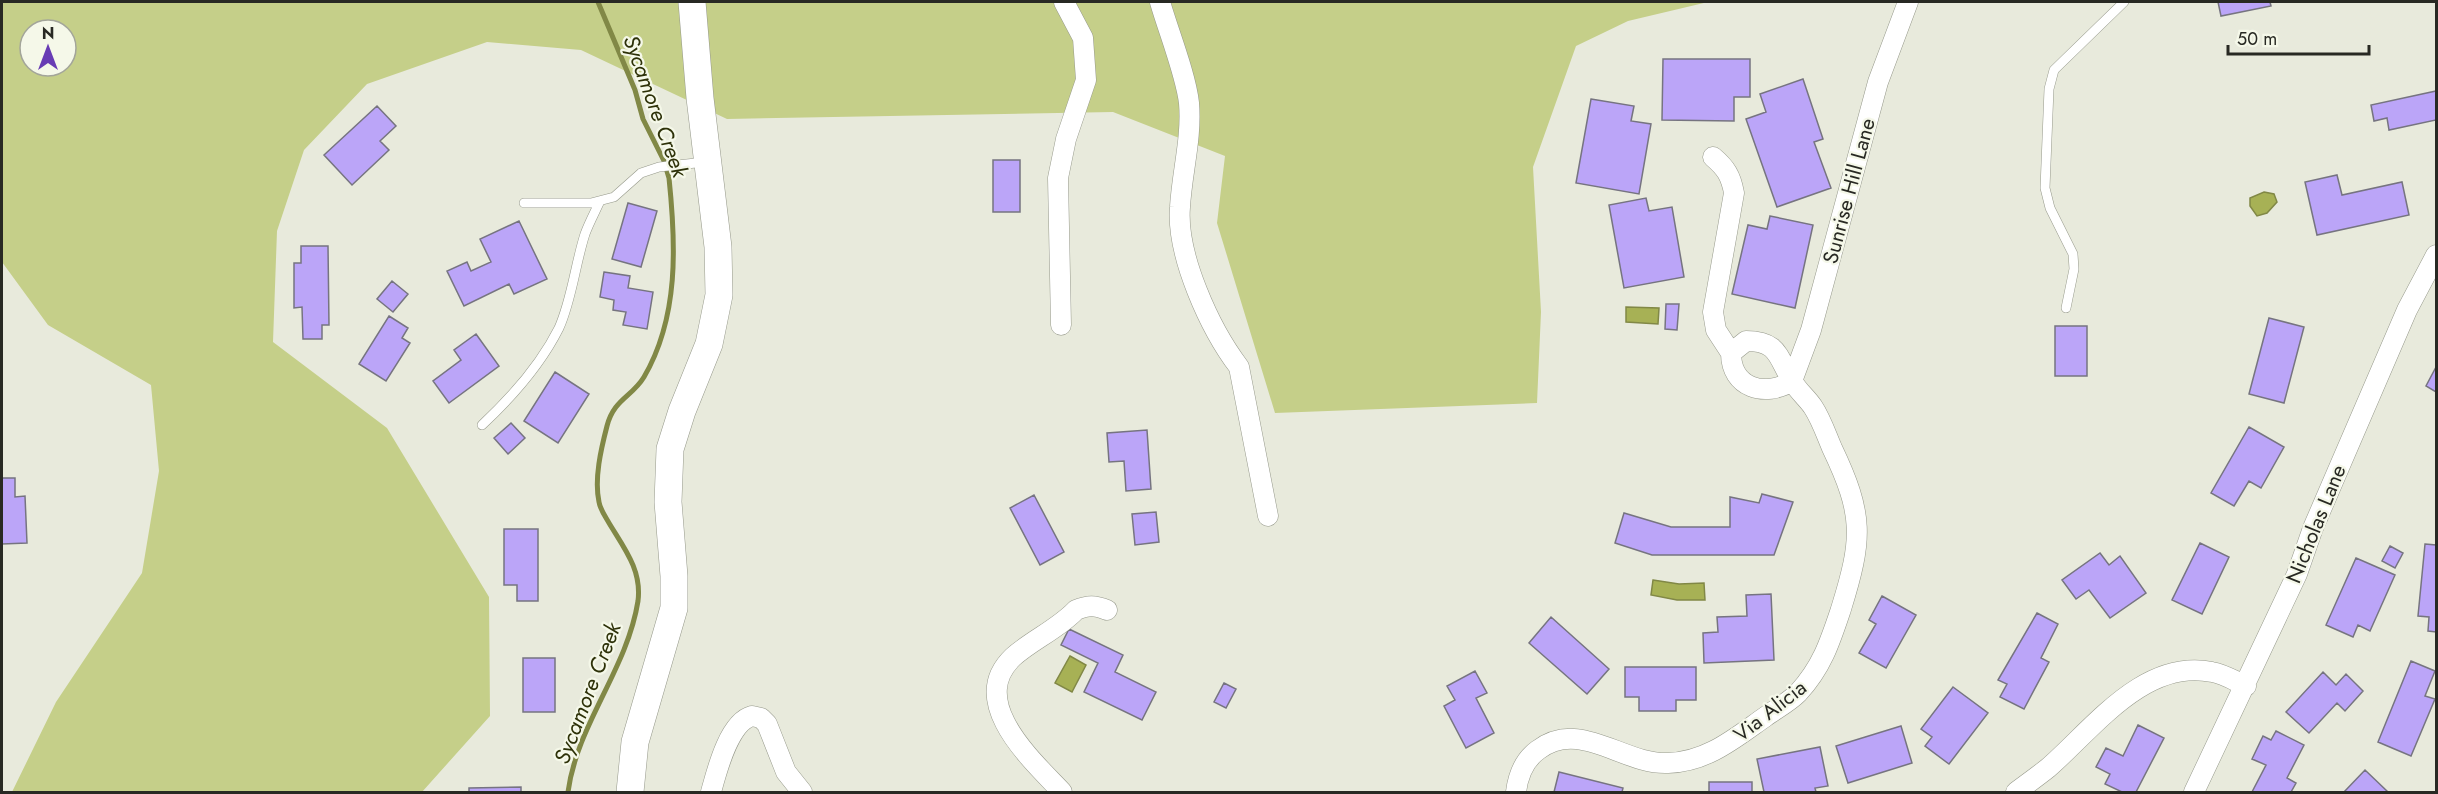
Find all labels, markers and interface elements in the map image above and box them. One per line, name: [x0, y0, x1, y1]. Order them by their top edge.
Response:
north arrow: [18, 18, 78, 78]
scale bar: [2228, 18, 2369, 56]
text: N: [42, 22, 54, 45]
text: 50 m: [2237, 26, 2277, 52]
water label: Sycamore Creek: [615, 30, 697, 183]
street label: Sunrise Hill Lane: [1815, 115, 1883, 267]
street label: Nicholas Lane: [2279, 460, 2353, 588]
water label: Sycamore Creek: [545, 616, 629, 768]
street label: Via Alicia: [1727, 673, 1813, 749]

